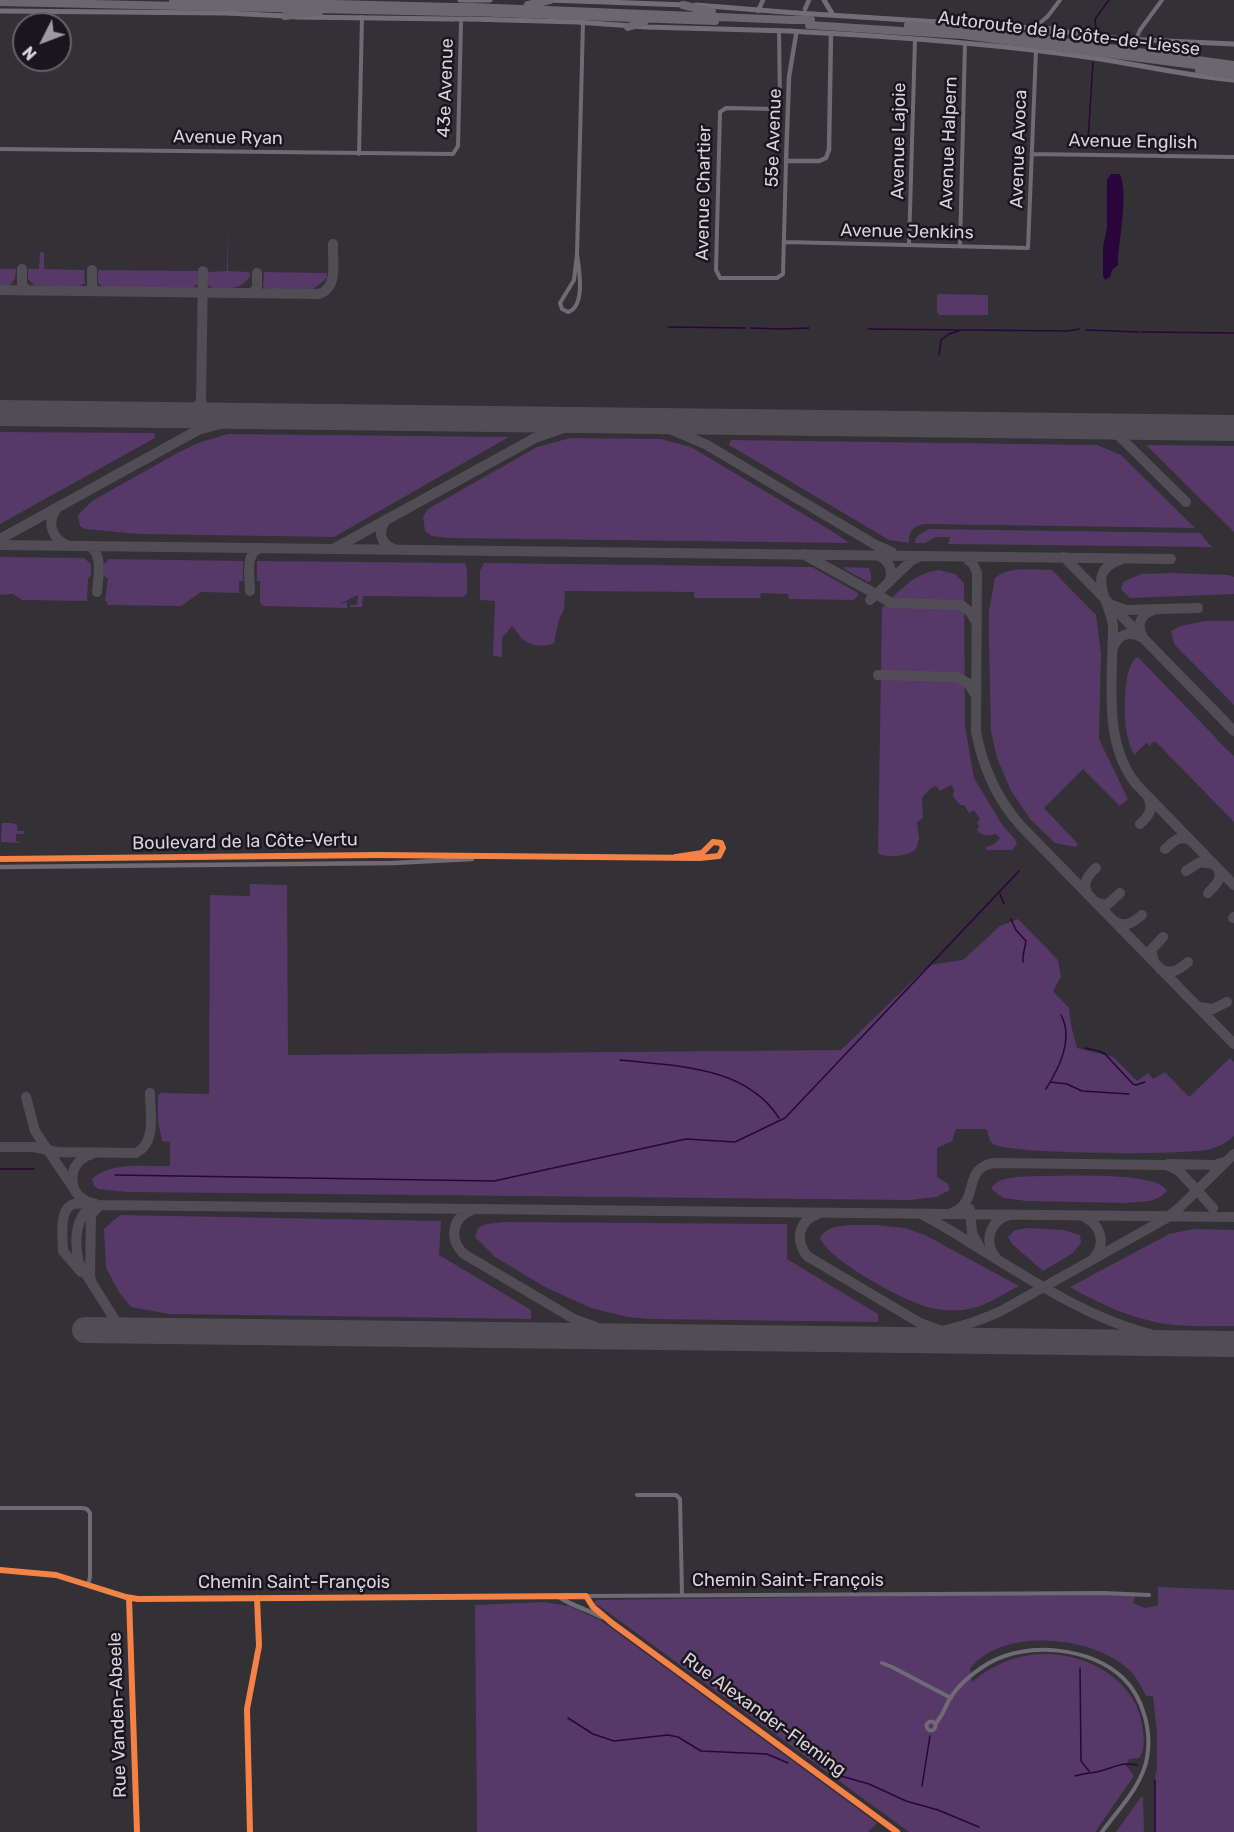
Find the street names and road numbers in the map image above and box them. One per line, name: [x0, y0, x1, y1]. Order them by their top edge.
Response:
street label: Autoroute de la Côte-de-Liesse: [937, 7, 1201, 61]
street label: 43e Avenue: [433, 38, 459, 138]
street label: Avenue Halpern: [936, 76, 962, 210]
street label: Avenue Lajoie: [887, 82, 911, 200]
street label: 55e Avenue: [761, 88, 787, 188]
street label: Avenue Avoca: [1006, 89, 1032, 209]
street label: Avenue Chartier: [692, 125, 716, 261]
street label: Avenue Ryan: [173, 126, 283, 150]
street label: Avenue English: [1068, 130, 1198, 154]
street label: Avenue Jenkins: [840, 220, 974, 244]
street label: Boulevard de la Côte-Vertu: [132, 829, 358, 855]
street label: Chemin Saint-François: [692, 1570, 884, 1592]
street label: Chemin Saint-François: [198, 1572, 390, 1594]
street label: Rue Vanden-Abeele: [104, 1632, 132, 1798]
street label: Rue Alexander-Fleming: [678, 1649, 850, 1781]

